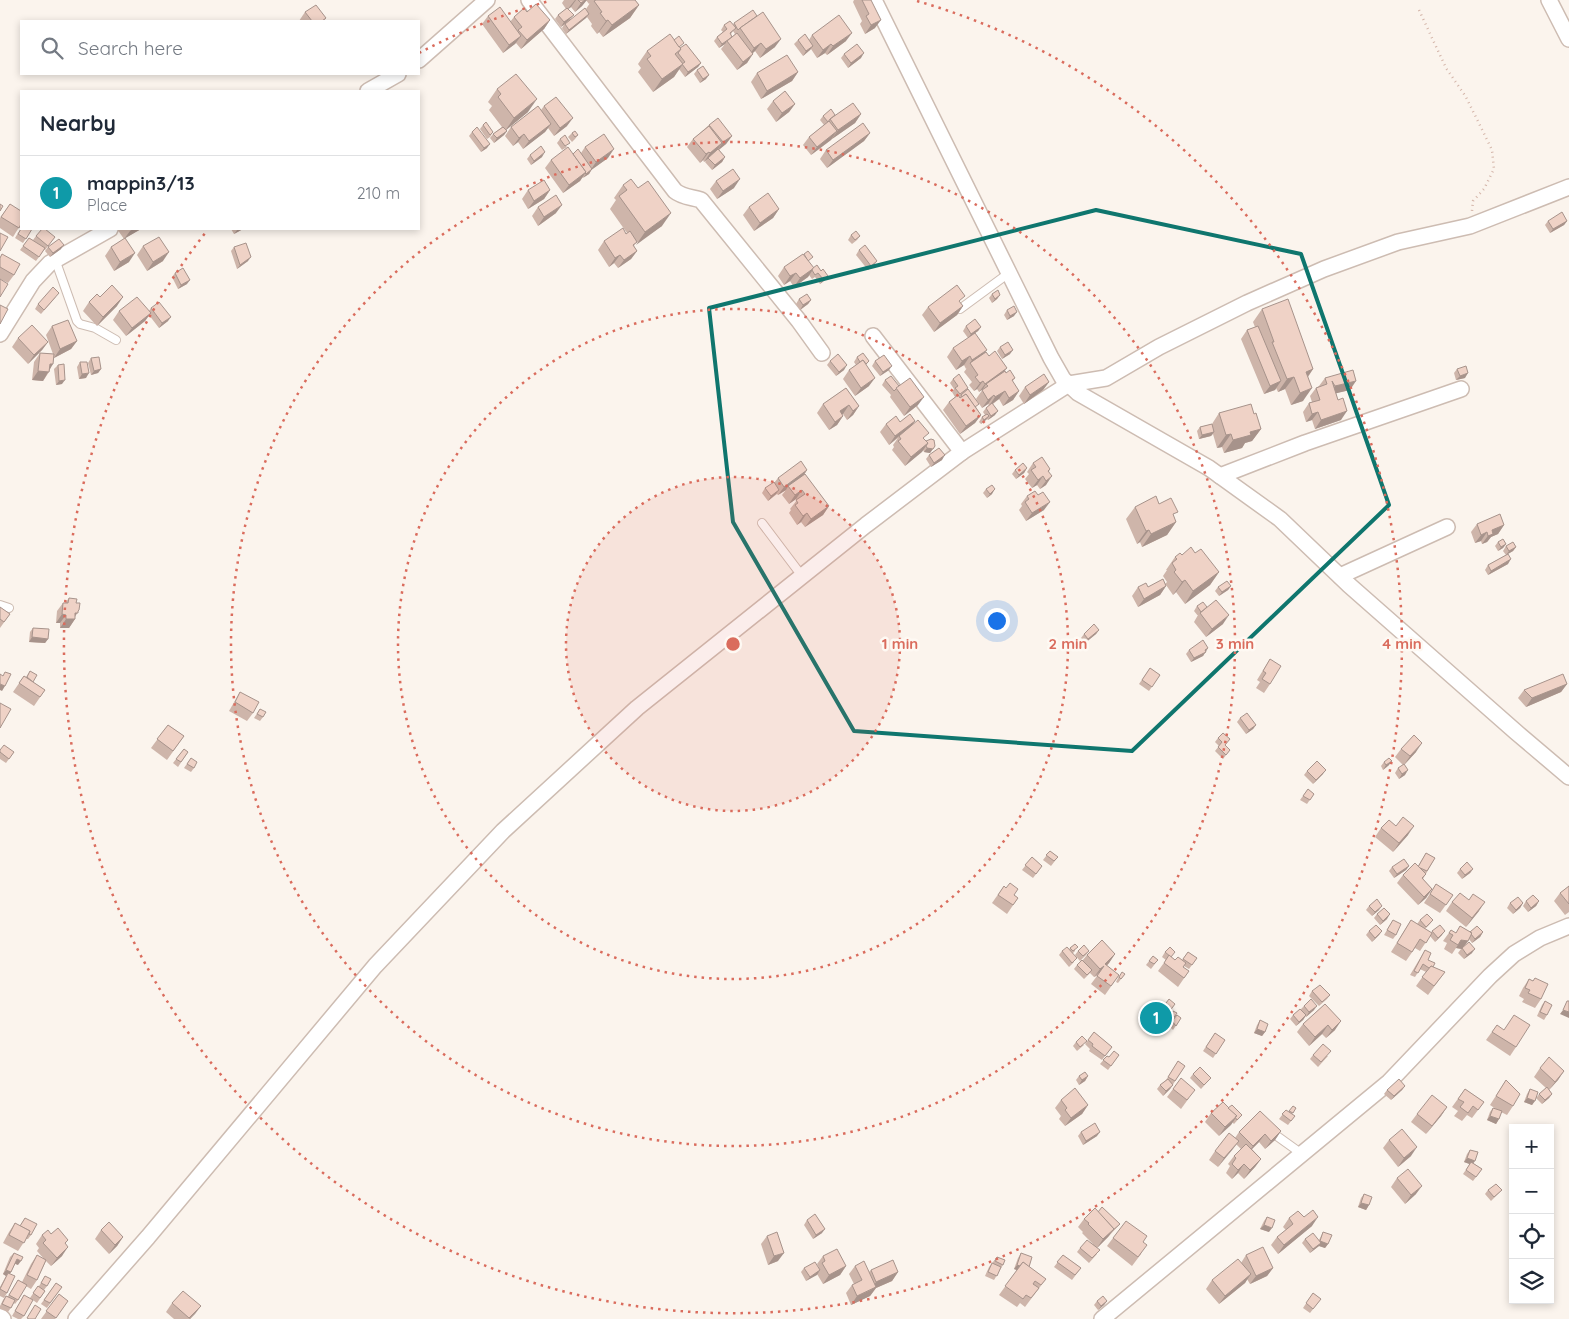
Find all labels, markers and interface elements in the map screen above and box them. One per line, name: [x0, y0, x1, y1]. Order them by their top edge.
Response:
search box: [20, 20, 420, 75]
icon: search: [38, 34, 66, 62]
text: Search here: [78, 36, 183, 60]
text: Nearby: [40, 110, 116, 136]
text: mappin3/13: [87, 171, 195, 195]
text: 1: [53, 183, 59, 203]
text: 210 m: [357, 183, 400, 203]
text: Place: [87, 195, 127, 215]
your location: [984, 608, 1010, 634]
text: 1 min: [882, 634, 918, 653]
text: 2 min: [1048, 634, 1088, 653]
text: 3 min: [1216, 634, 1254, 653]
text: 4 min: [1382, 634, 1422, 653]
centre of rings: [724, 635, 742, 653]
pin: 1: [1140, 999, 1172, 1037]
map controls: [1509, 1124, 1554, 1304]
button: +: [1509, 1124, 1554, 1169]
button: −: [1509, 1169, 1554, 1214]
button: locate: [1509, 1214, 1554, 1259]
button: layers: [1509, 1259, 1554, 1304]

